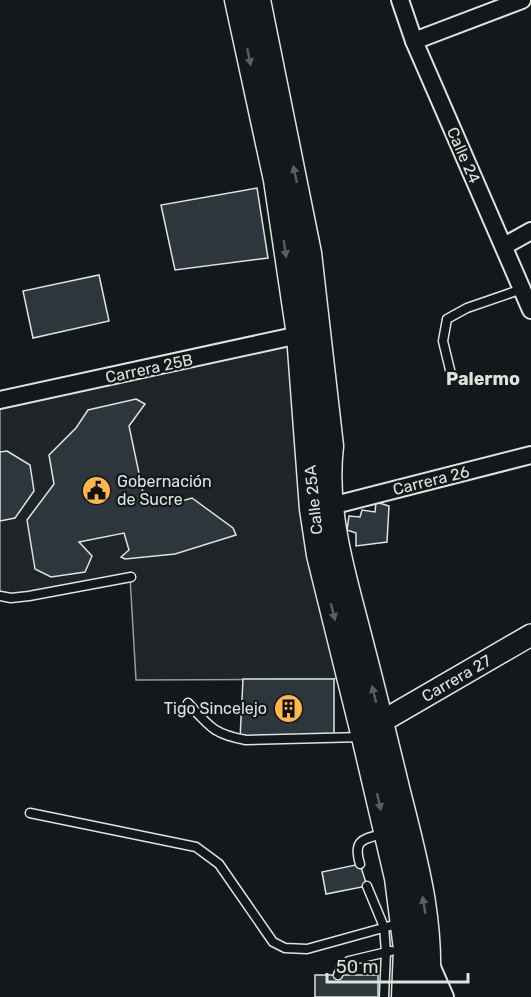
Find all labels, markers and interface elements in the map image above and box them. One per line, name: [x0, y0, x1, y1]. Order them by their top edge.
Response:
one-way arrow: [245, 48, 254, 67]
street label: Calle 24: [443, 124, 484, 186]
one-way arrow: [289, 165, 299, 184]
one-way arrow: [281, 239, 290, 258]
street label: Carrera 25B: [104, 350, 194, 387]
district label: Palermo: [446, 368, 520, 390]
street label: Carrera 26: [391, 462, 472, 499]
street label: Calle 25A: [300, 464, 327, 536]
place label: Gobernación de Sucre: [117, 472, 212, 509]
public building icon: Gobernación de Sucre: [80, 474, 112, 506]
one-way arrow: [329, 603, 338, 621]
street label: Carrera 27: [418, 651, 494, 706]
one-way arrow: [369, 685, 378, 703]
building icon: Tigo Sincelejo: [272, 692, 304, 724]
place label: Tigo Sincelejo: [164, 699, 267, 718]
one-way arrow: [375, 792, 384, 811]
one-way arrow: [419, 895, 428, 914]
scale bar: [327, 946, 468, 984]
text: 50 m: [336, 956, 379, 978]

